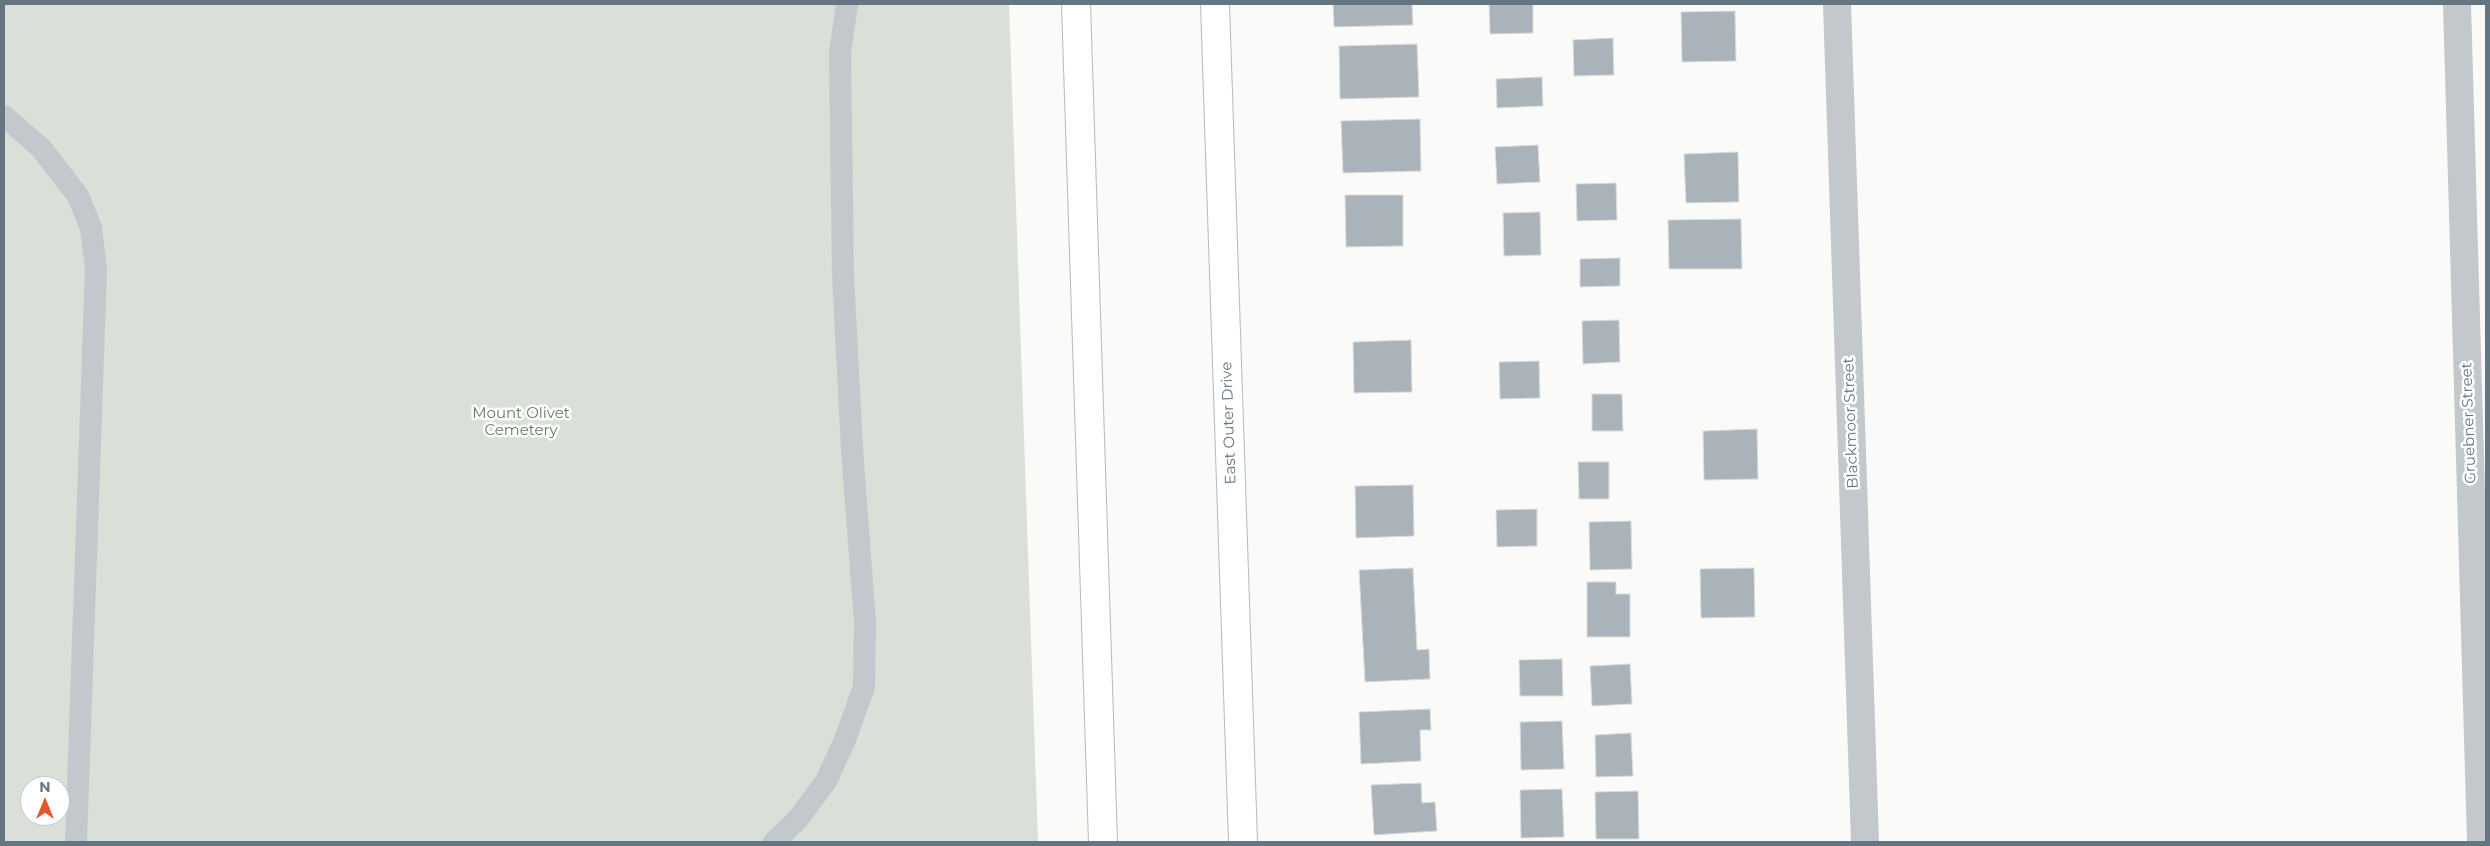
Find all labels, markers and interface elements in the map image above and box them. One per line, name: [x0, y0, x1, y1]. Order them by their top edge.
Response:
street label: Blackmoor Street: [1840, 357, 1862, 489]
street label: East Outer Drive: [1218, 361, 1240, 485]
street label: Gruebner Street: [2458, 362, 2480, 484]
park label: Mount Olivet Cemetery: [472, 405, 570, 440]
north arrow: [20, 776, 70, 826]
text: N: [39, 778, 51, 796]

